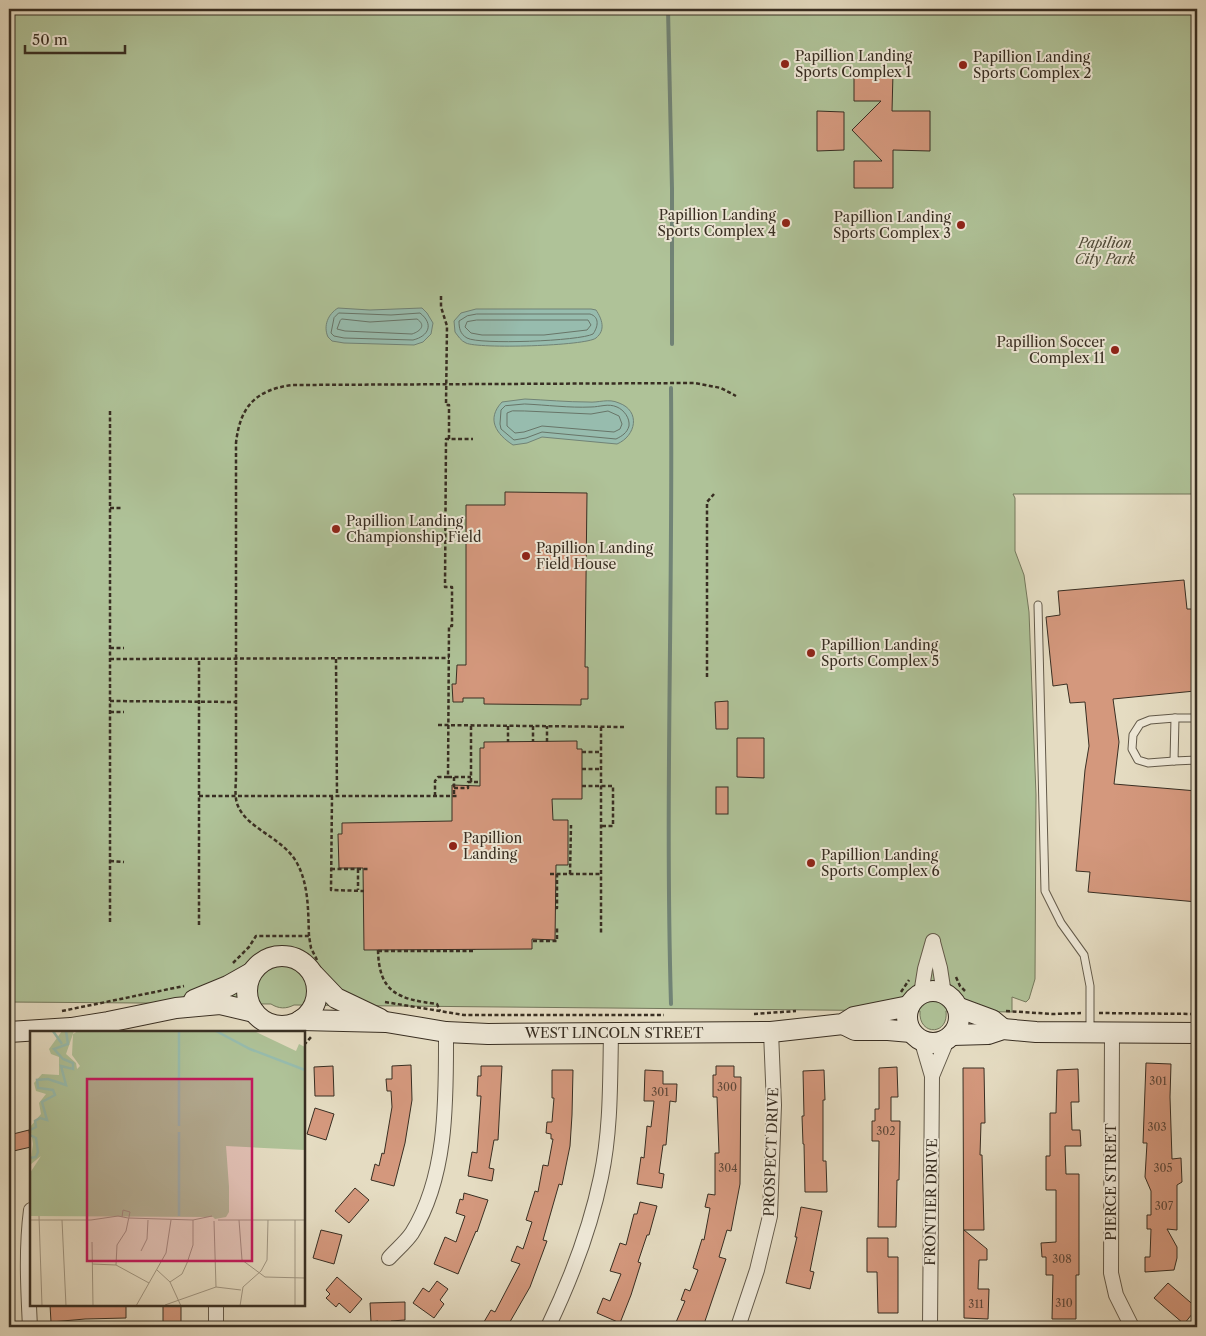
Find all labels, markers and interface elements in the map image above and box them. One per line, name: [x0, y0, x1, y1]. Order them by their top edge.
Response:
scale bar: [25, 22, 125, 54]
text: 50 m: [32, 30, 68, 49]
place label: Papillion Landing Sports Complex 1: [795, 47, 913, 81]
place label: Papillion Landing Sports Complex 2: [973, 48, 1091, 82]
marker: Papillion Landing Sports Complex 1: [779, 58, 791, 70]
marker: Papillion Landing Sports Complex 2: [957, 59, 969, 71]
place label: Papillion Landing Sports Complex 4: [658, 206, 777, 240]
place label: Papillion Landing Sports Complex 3: [833, 208, 952, 242]
marker: Papillion Landing Sports Complex 4: [780, 217, 792, 229]
marker: Papillion Landing Sports Complex 3: [955, 219, 967, 231]
park label: Papilion City Park: [1075, 234, 1136, 268]
place label: Papillion Soccer Complex 11: [997, 333, 1105, 367]
marker: Papillion Soccer Complex 11: [1109, 344, 1121, 356]
place label: Papillion Landing Championship Field: [346, 512, 482, 546]
marker: Papillion Landing Championship Field: [330, 523, 342, 535]
place label: Papillion Landing Field House: [536, 539, 654, 573]
marker: Papillion Landing Field House: [520, 550, 532, 562]
place label: Papillion Landing Sports Complex 5: [821, 636, 939, 670]
marker: Papillion Landing Sports Complex 5: [805, 647, 817, 659]
place label: Papillion Landing: [463, 829, 522, 863]
marker: Papillion Landing: [447, 840, 459, 852]
place label: Papillion Landing Sports Complex 6: [821, 846, 940, 880]
marker: Papillion Landing Sports Complex 6: [805, 857, 817, 869]
street label: WEST LINCOLN STREET: [524, 1024, 704, 1042]
inset map: [30, 1031, 305, 1306]
house number: 301: [1149, 1074, 1167, 1088]
house number: 300: [717, 1080, 737, 1094]
house number: 301: [651, 1085, 669, 1099]
street label: PROSPECT DRIVE: [760, 1087, 782, 1217]
house number: 303: [1147, 1120, 1167, 1134]
street label: PIERCE STREET: [1102, 1123, 1120, 1241]
house number: 302: [876, 1124, 896, 1138]
street label: FRONTIER DRIVE: [921, 1138, 941, 1266]
house number: 304: [718, 1161, 738, 1175]
house number: 305: [1153, 1161, 1173, 1175]
house number: 307: [1155, 1199, 1174, 1213]
house number: 308: [1052, 1252, 1072, 1266]
house number: 310: [1055, 1296, 1073, 1310]
house number: 311: [968, 1297, 984, 1311]

